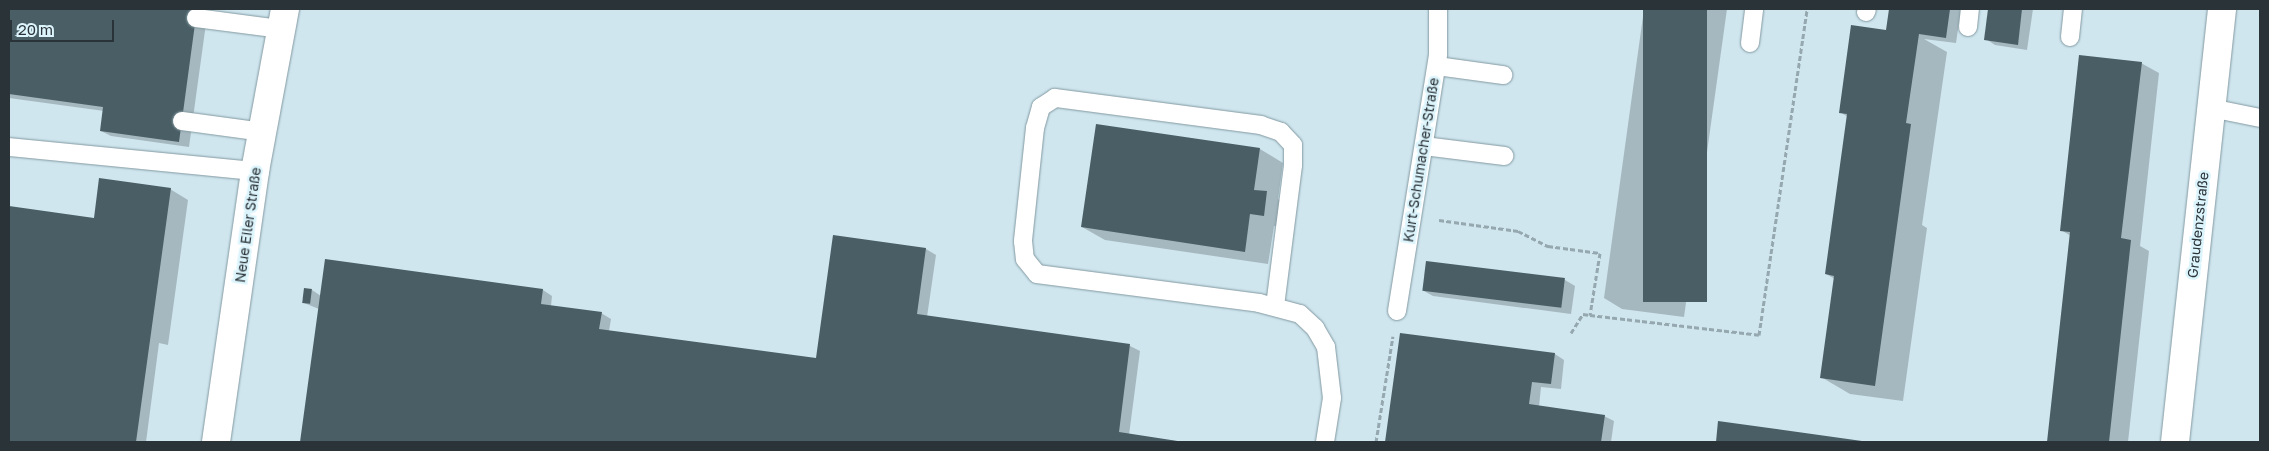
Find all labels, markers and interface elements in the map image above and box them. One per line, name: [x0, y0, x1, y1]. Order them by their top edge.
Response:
scale bar: [12, 10, 116, 42]
text: 20 m: [18, 20, 53, 38]
street label: Kurt-Schumacher-Straße: [1400, 77, 1442, 243]
street label: Neue Eiler Straße: [232, 166, 264, 284]
street label: Graudenzstraße: [2184, 171, 2212, 279]

